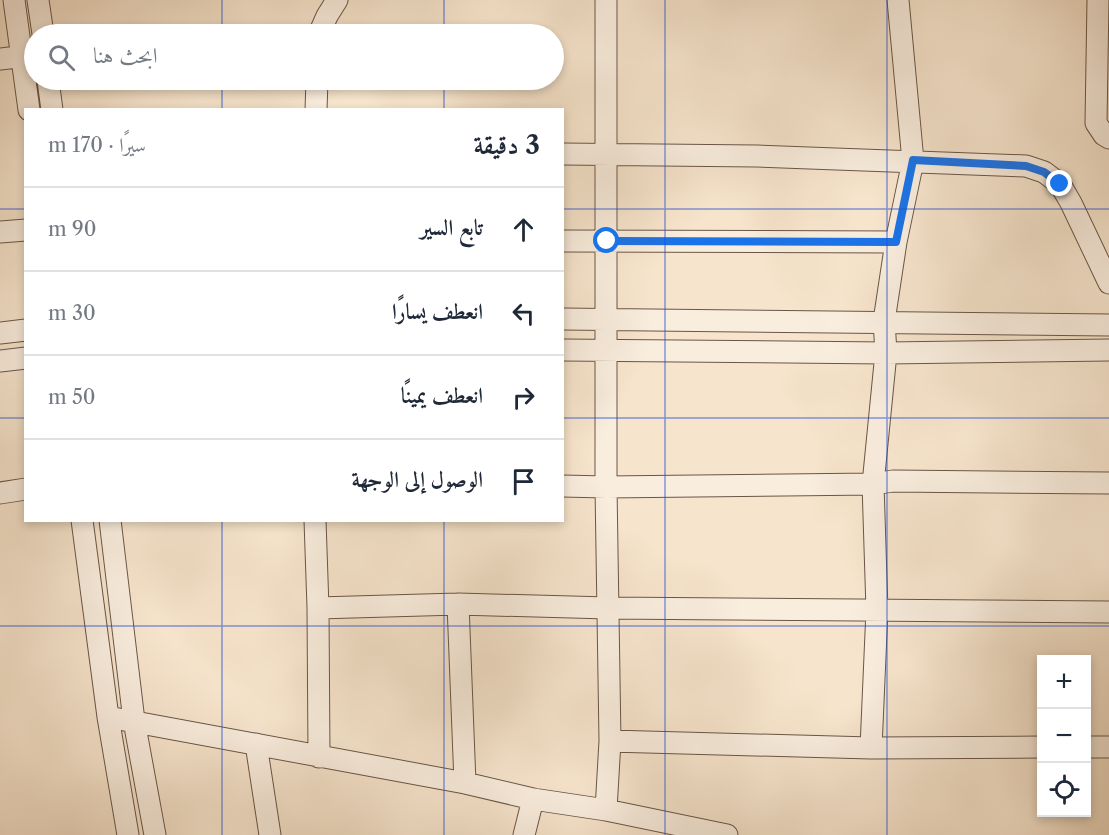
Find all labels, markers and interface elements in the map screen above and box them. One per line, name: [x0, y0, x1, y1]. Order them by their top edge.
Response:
search box: [24, 24, 564, 90]
icon: search: [45, 41, 78, 74]
text: ابحث هنا: [93, 42, 158, 69]
text: 3 دقيقة: [473, 129, 540, 161]
text: سيرًا · 170 m: [48, 133, 146, 157]
route end: [1046, 170, 1072, 196]
icon: ahead: [507, 213, 540, 246]
text: تابع السير: [420, 214, 483, 241]
text: 90 m: [48, 217, 96, 241]
route start: [593, 227, 619, 253]
icon: left: [507, 297, 540, 330]
text: انعطف يسارًا: [392, 298, 483, 325]
text: 30 m: [48, 301, 96, 325]
icon: right: [507, 381, 540, 414]
text: انعطف يمينًا: [401, 382, 483, 409]
text: 50 m: [48, 385, 96, 409]
icon: arrive: [507, 465, 540, 498]
text: الوصول إلى الوجهة: [351, 466, 483, 493]
map controls: [1037, 655, 1091, 817]
button: +: [1037, 655, 1091, 709]
button: −: [1037, 709, 1091, 763]
button: locate: [1037, 763, 1091, 817]

